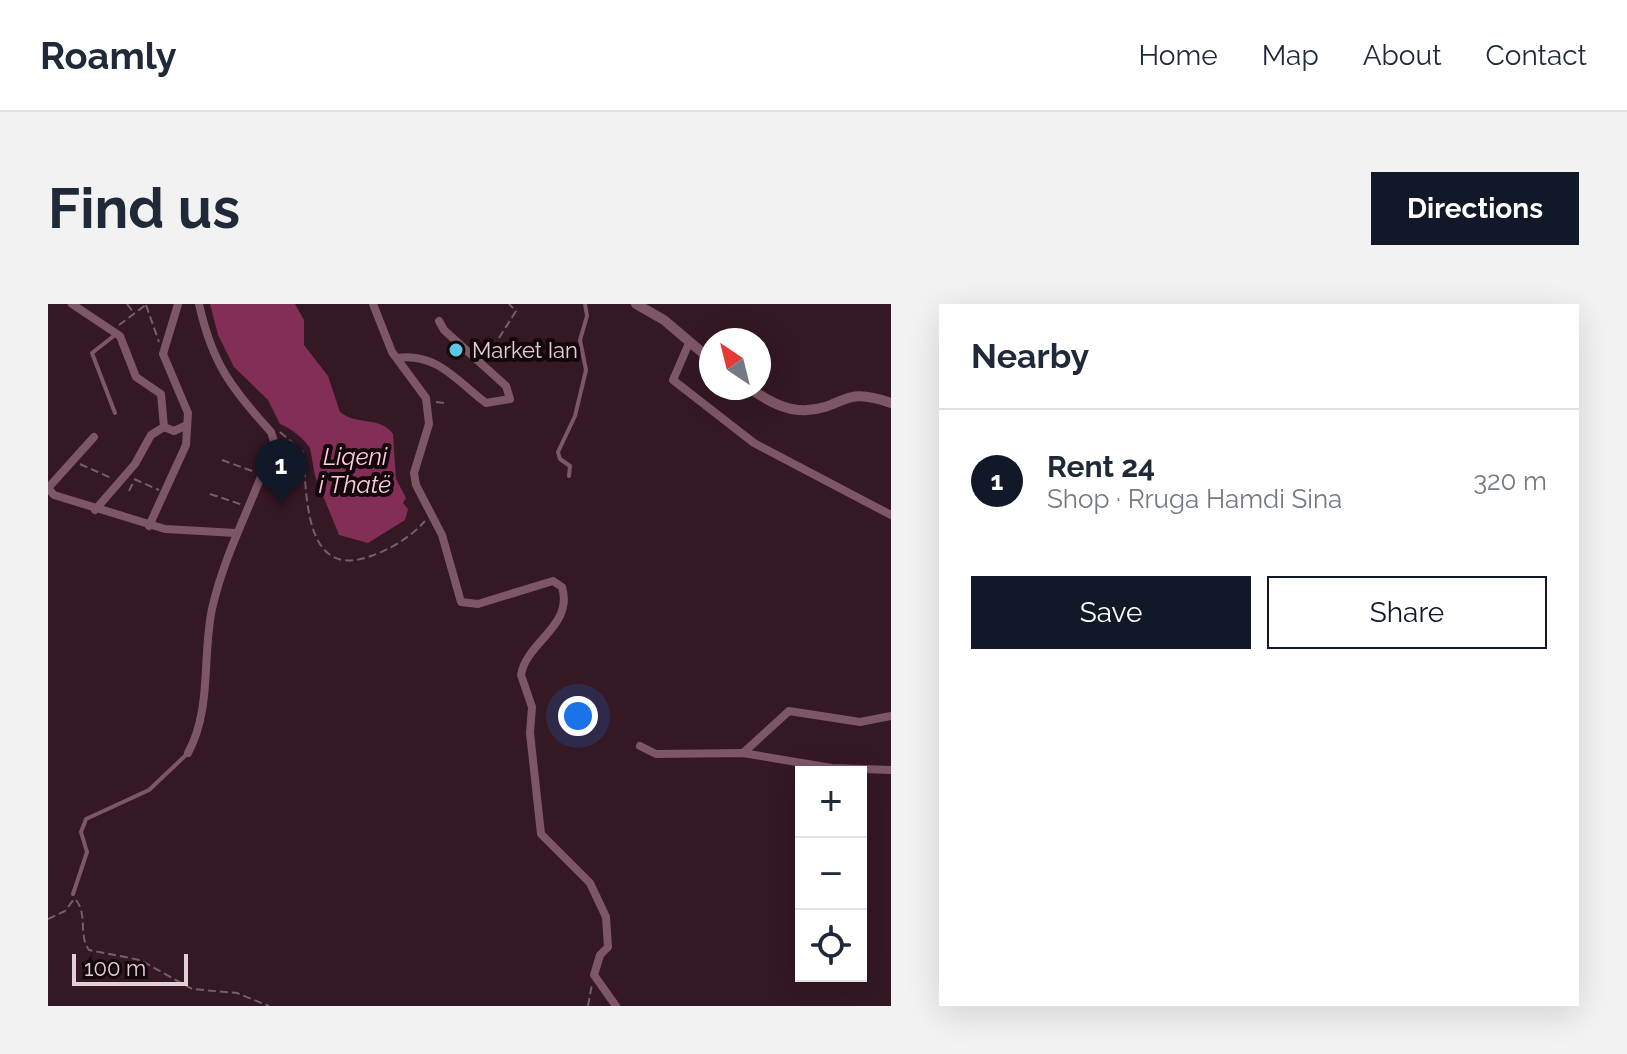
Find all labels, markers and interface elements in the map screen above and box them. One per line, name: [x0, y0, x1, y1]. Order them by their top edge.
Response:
text: Roamly: [40, 33, 177, 78]
text: Home: [1138, 39, 1218, 72]
text: Map: [1262, 39, 1319, 72]
text: About: [1363, 39, 1442, 72]
text: Contact: [1486, 39, 1587, 72]
button: Directions: [1371, 172, 1579, 245]
text: Find us: [48, 175, 240, 241]
north arrow: [699, 328, 771, 400]
text: Nearby: [971, 336, 1089, 376]
place label: Market Ian: [472, 337, 578, 363]
marker: Market Ian: [447, 341, 465, 359]
pin: 1: [255, 439, 307, 505]
water label: Liqeni i Thatë: [319, 442, 391, 499]
text: Rent 24: [1047, 449, 1155, 484]
text: 1: [991, 466, 1003, 496]
text: 320 m: [1473, 466, 1547, 496]
text: Shop · Rruga Hamdi Sina: [1047, 484, 1342, 514]
button: Save: [971, 576, 1251, 649]
button: Share: [1267, 576, 1547, 649]
your location: [558, 696, 598, 736]
map controls: [795, 766, 867, 982]
button: +: [795, 766, 867, 838]
button: −: [795, 838, 867, 910]
button: locate: [795, 910, 867, 982]
scale bar: [72, 950, 188, 986]
text: 100 m: [84, 955, 146, 981]

